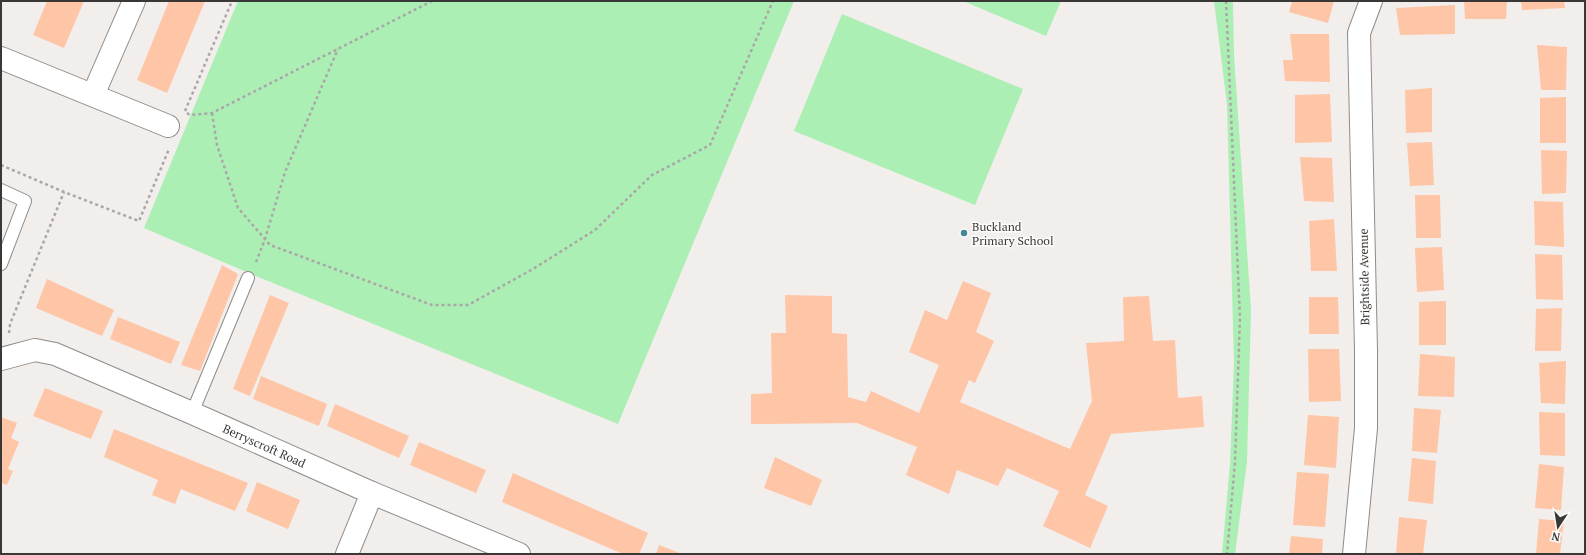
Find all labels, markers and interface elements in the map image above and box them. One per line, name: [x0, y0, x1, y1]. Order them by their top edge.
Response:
place label: Buckland Primary School: [972, 219, 1054, 248]
marker: Buckland Primary School: [959, 228, 969, 238]
street label: Brightside Avenue: [1356, 228, 1372, 326]
street label: Berryscroft Road: [221, 420, 309, 470]
north arrow: [1538, 507, 1578, 547]
text: N: [1550, 529, 1561, 544]

